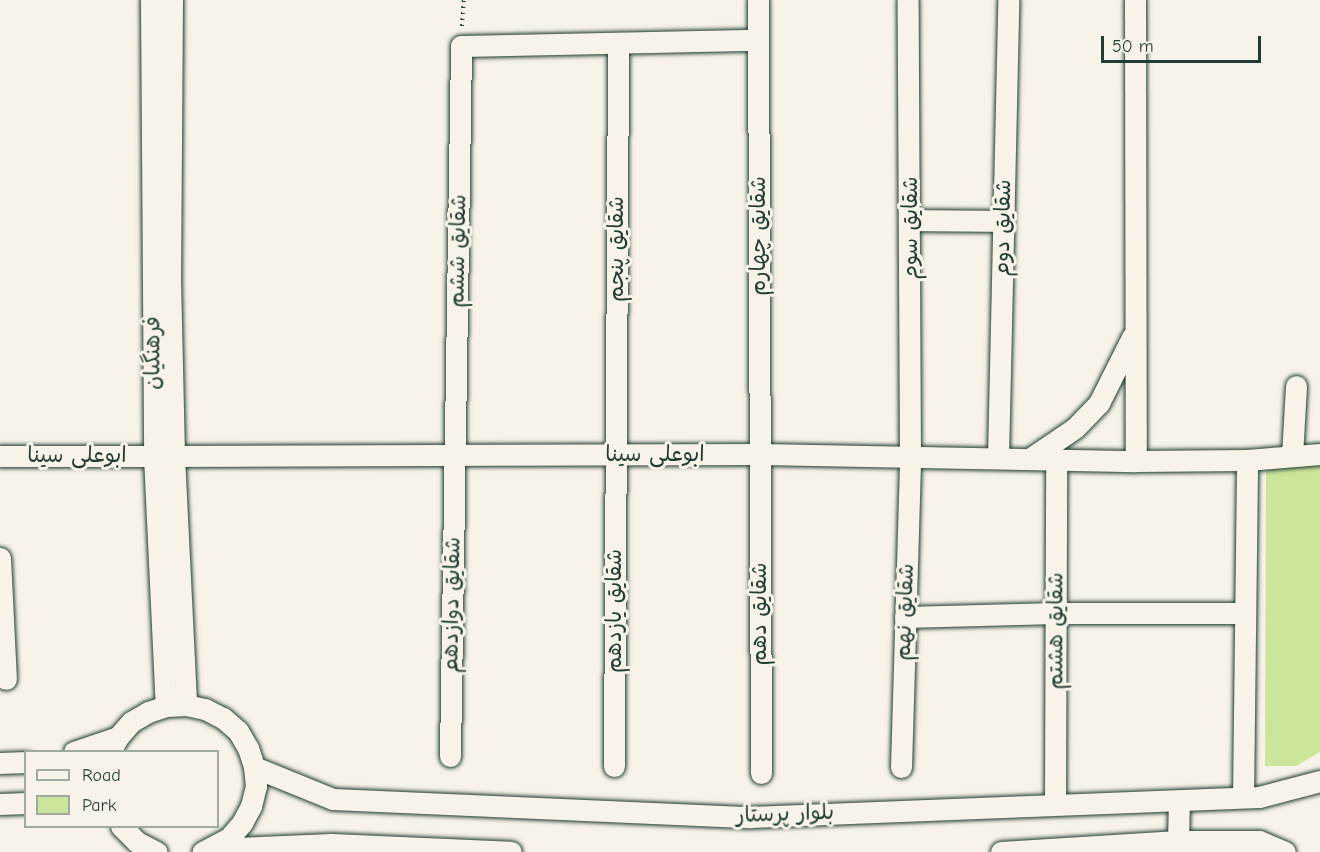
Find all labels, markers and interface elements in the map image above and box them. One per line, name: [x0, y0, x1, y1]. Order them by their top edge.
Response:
scale bar: [1104, 24, 1264, 62]
text: 50 m: [1112, 36, 1154, 57]
street label: شقایق چهارم: [746, 176, 772, 296]
street label: شقایق سوم: [898, 176, 924, 280]
street label: شقایق دوم: [989, 179, 1017, 277]
street label: شقایق ششم: [444, 194, 472, 308]
street label: شقایق پنجم: [604, 196, 630, 302]
street label: فرهنگیان: [140, 316, 166, 390]
street label: ابوعلی سینا: [605, 442, 705, 468]
street label: ابوعلی سینا: [27, 443, 127, 469]
street label: شقایق دوازدهم: [438, 537, 466, 673]
street label: شقایق یازدهم: [602, 549, 628, 673]
street label: شقایق دهم: [747, 562, 773, 666]
street label: شقایق نهم: [890, 563, 920, 661]
street label: شقایق هشتم: [1043, 572, 1069, 690]
legend: [24, 750, 219, 828]
text: Road: [82, 765, 121, 786]
text: Park: [82, 795, 116, 816]
street label: بلوار پرستار: [736, 799, 834, 829]

